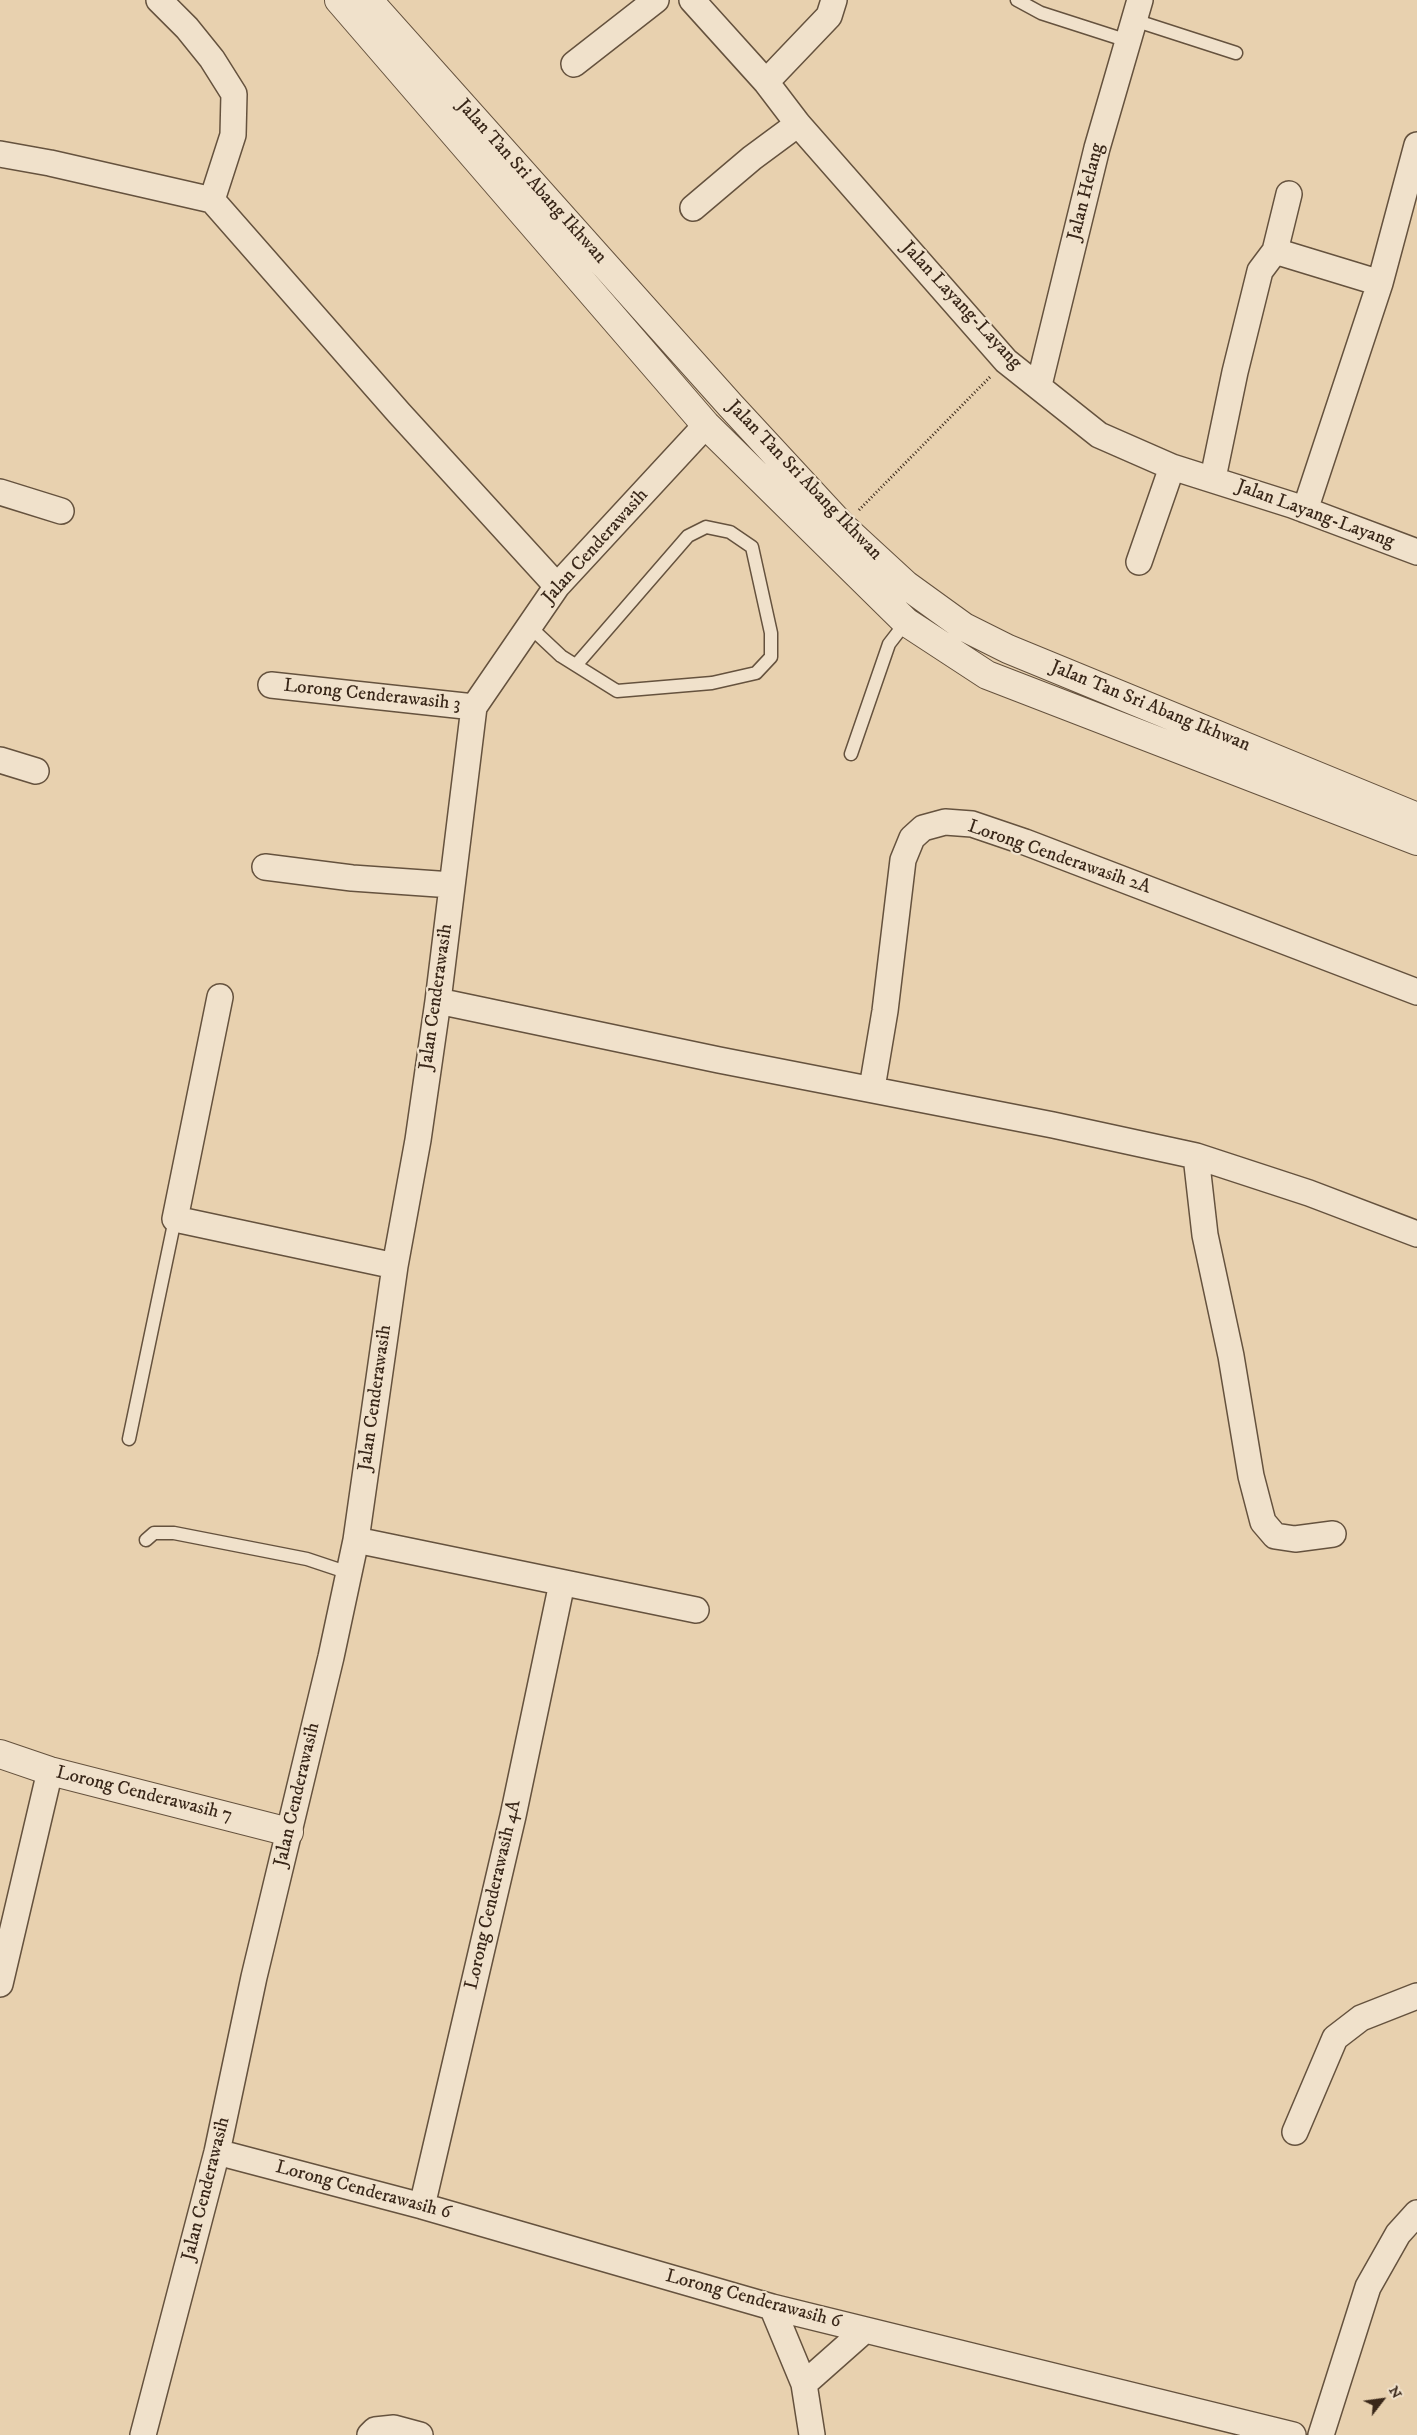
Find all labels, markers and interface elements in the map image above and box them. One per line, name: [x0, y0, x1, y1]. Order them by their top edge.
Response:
street label: Jalan Tan Sri Abang Ikhwan: [451, 95, 611, 269]
street label: Jalan Helang: [1064, 141, 1110, 243]
street label: Jalan Layang-Layang: [896, 237, 1026, 375]
street label: Jalan Tan Sri Abang Ikhwan: [722, 396, 886, 566]
street label: Jalan Layang-Layang: [1233, 476, 1397, 554]
street label: Jalan Cenderawasih: [538, 485, 654, 609]
street label: Jalan Tan Sri Abang Ikhwan: [1047, 656, 1253, 758]
street label: Lorong Cenderawasih 3: [282, 675, 462, 717]
street label: Lorong Cenderawasih 2A: [964, 816, 1154, 900]
street label: Jalan Cenderawasih: [415, 923, 459, 1071]
street label: Jalan Cenderawasih: [354, 1324, 398, 1472]
street label: Jalan Cenderawasih: [270, 1721, 326, 1869]
street label: Lorong Cenderawasih 7: [54, 1762, 234, 1828]
street label: Lorong Cenderawasih 4A: [461, 1798, 527, 1992]
street label: Jalan Cenderawasih: [178, 2115, 236, 2263]
street label: Lorong Cenderawasih 6: [273, 2157, 453, 2225]
street label: Lorong Cenderawasih 6: [663, 2266, 843, 2334]
north arrow: [1357, 2375, 1407, 2425]
text: N: [1384, 2383, 1406, 2402]

